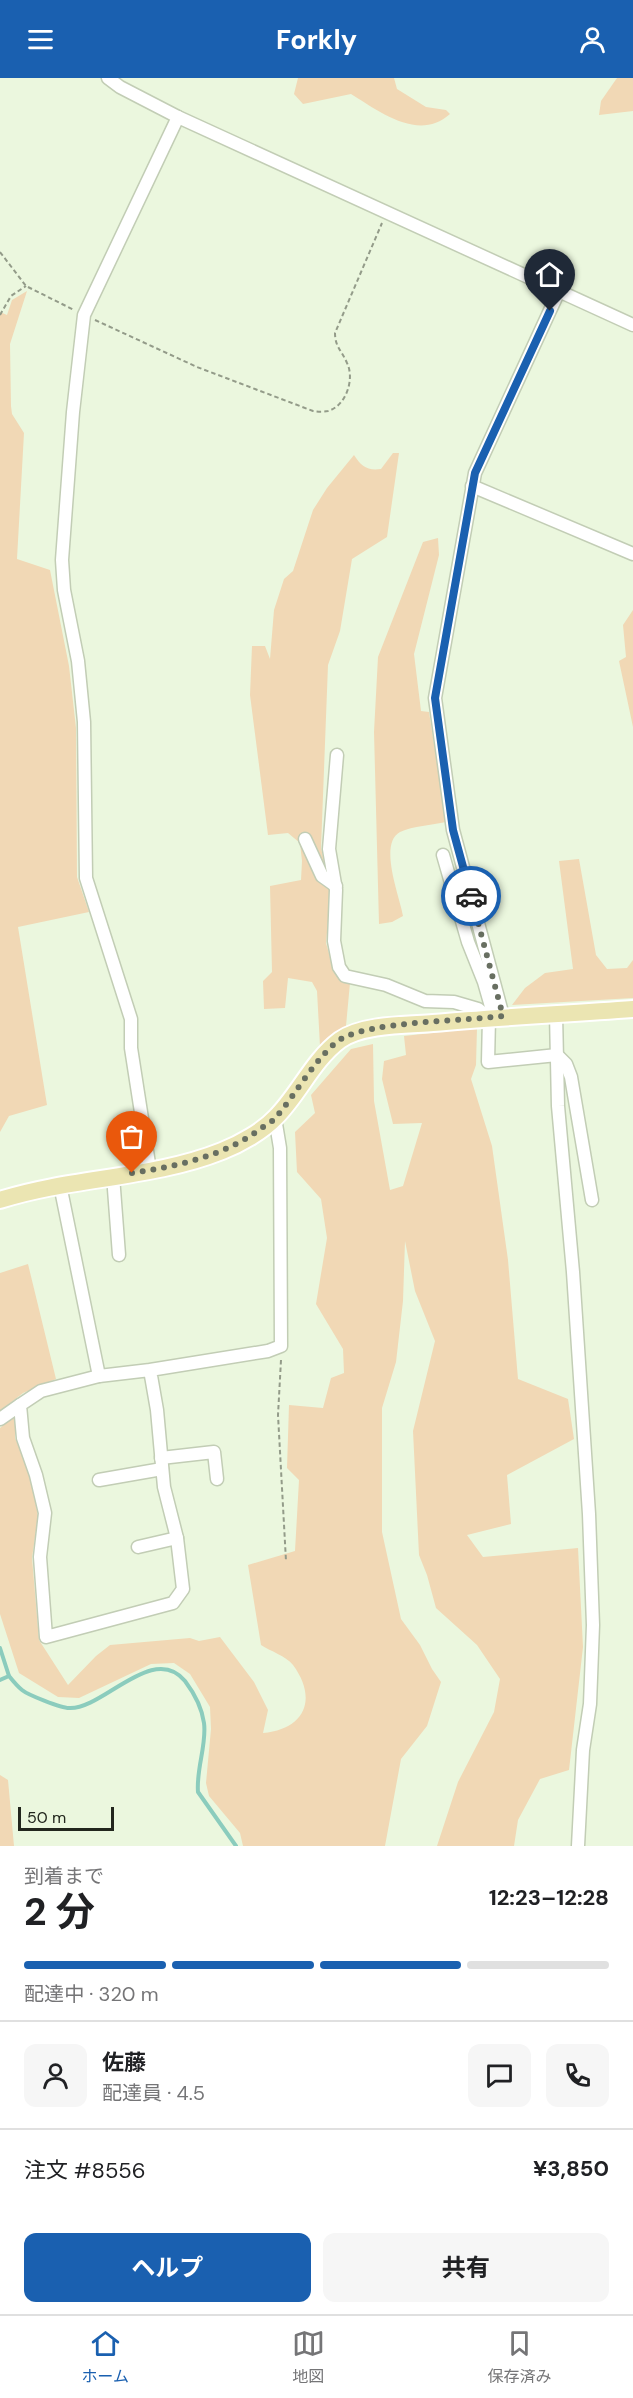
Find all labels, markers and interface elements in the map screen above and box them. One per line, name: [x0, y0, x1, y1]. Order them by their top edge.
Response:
text: Forkly: [276, 22, 357, 57]
icon: menu: [24, 23, 57, 56]
icon: person: [576, 23, 609, 56]
pin: [524, 249, 575, 311]
icon: home: [533, 258, 566, 291]
courier: [441, 866, 501, 926]
icon: car: [455, 880, 488, 913]
pin: [106, 1111, 157, 1173]
icon: bag: [115, 1120, 148, 1153]
scale bar: [18, 1804, 114, 1832]
text: 50 m: [27, 1807, 66, 1828]
text: 到着まで: [24, 1863, 104, 1889]
text: 12:23–12:28: [489, 1883, 609, 1912]
text: 2 分: [24, 1886, 95, 1937]
text: 配達中 · 320 m: [24, 1981, 159, 2007]
button: person: [24, 2044, 87, 2107]
button: chat: [468, 2044, 531, 2107]
button: phone: [546, 2044, 609, 2107]
text: 佐藤: [102, 2048, 146, 2077]
text: 配達員 · 4.5: [102, 2080, 205, 2106]
text: ¥3,850: [533, 2154, 609, 2183]
text: 注文 #8556: [24, 2156, 146, 2185]
button: ヘルプ: [24, 2233, 311, 2302]
button: 共有: [323, 2233, 609, 2302]
tab: ホーム: [81, 2327, 129, 2387]
tab: 地図: [292, 2327, 325, 2387]
tab: 保存済み: [488, 2327, 552, 2387]

